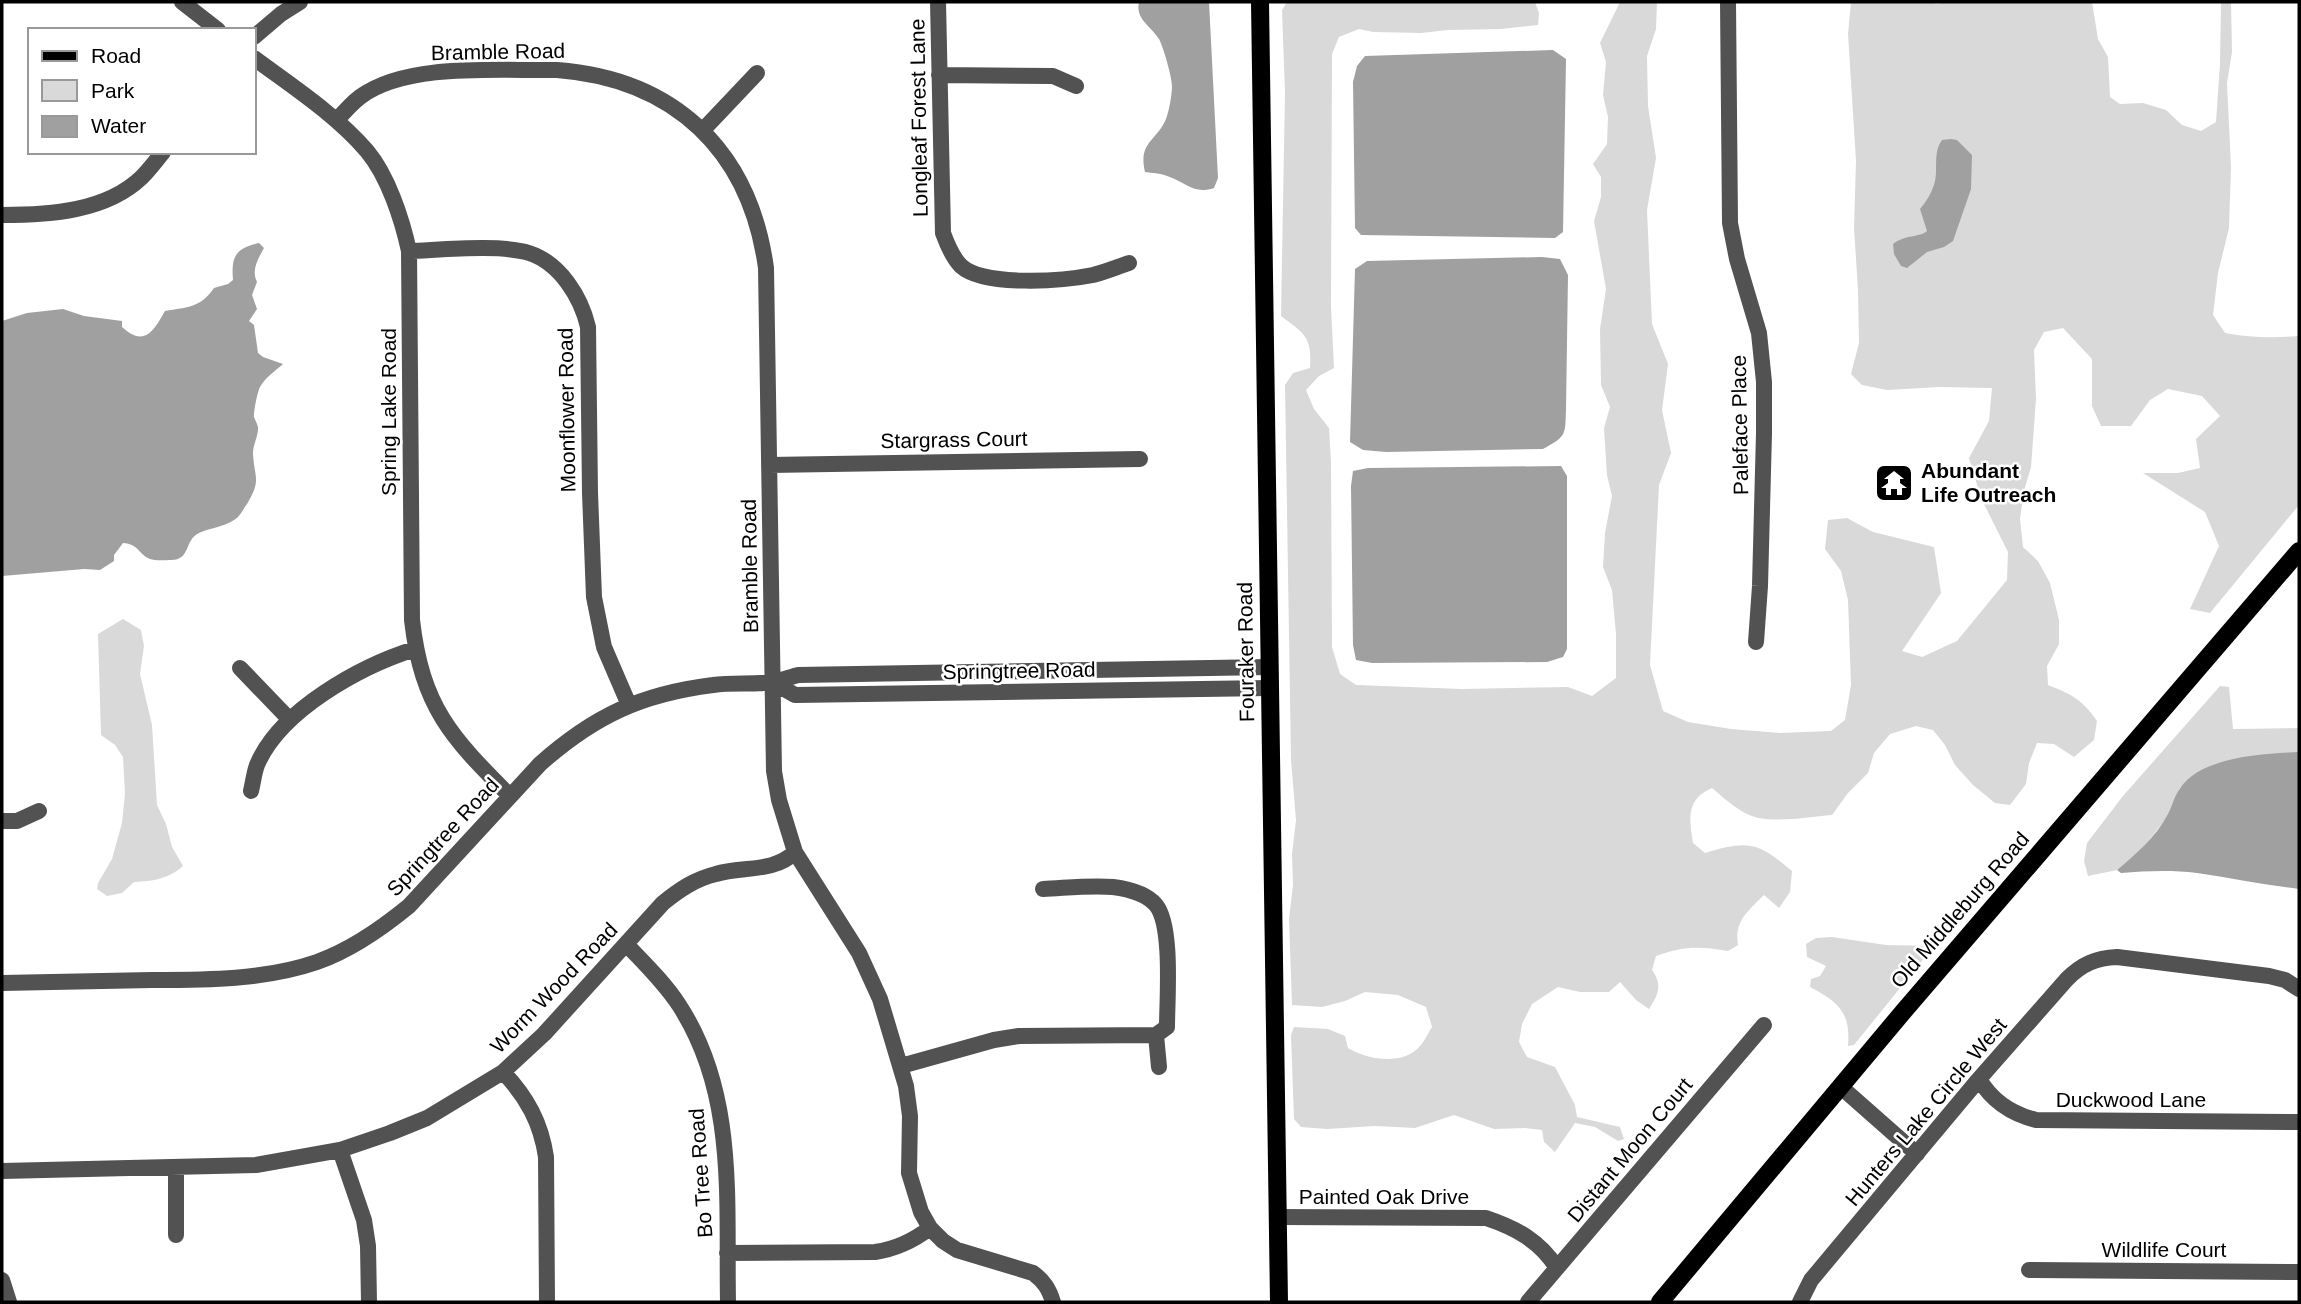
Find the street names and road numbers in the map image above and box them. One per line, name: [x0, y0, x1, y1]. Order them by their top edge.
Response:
street label: Longleaf Forest Lane: [905, 19, 932, 217]
street label: Bramble Road: [431, 39, 565, 64]
street label: Spring Lake Road: [377, 328, 400, 496]
street label: Moonflower Road: [554, 328, 579, 492]
street label: Paleface Place: [1727, 355, 1752, 495]
street label: Stargrass Court: [880, 427, 1028, 452]
street label: Bramble Road: [737, 499, 762, 633]
street label: Fouraker Road: [1233, 582, 1258, 722]
street label: Springtree Road: [942, 658, 1096, 683]
street label: Springtree Road: [382, 773, 503, 900]
street label: Old Middleburg Road: [1886, 827, 2033, 992]
street label: Worm Wood Road: [486, 918, 622, 1057]
street label: Hunters Lake Circle West: [1840, 1013, 2011, 1210]
street label: Distant Moon Court: [1563, 1073, 1697, 1226]
street label: Duckwood Lane: [2056, 1088, 2206, 1111]
street label: Bo Tree Road: [685, 1108, 716, 1238]
street label: Painted Oak Drive: [1299, 1185, 1469, 1208]
street label: Wildlife Court: [2102, 1238, 2227, 1261]

